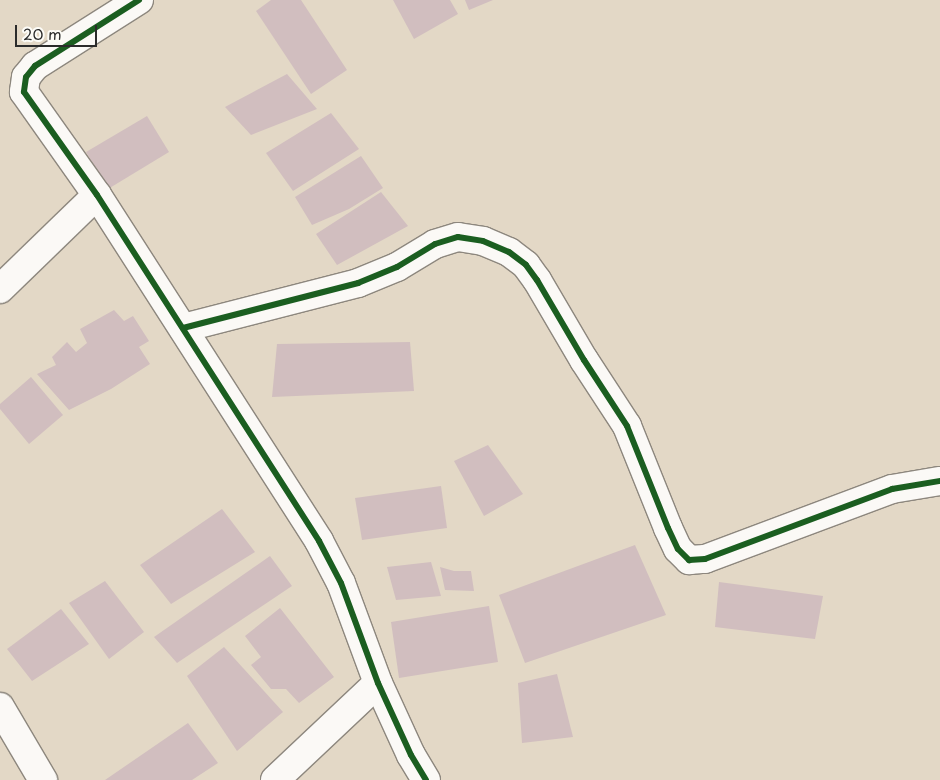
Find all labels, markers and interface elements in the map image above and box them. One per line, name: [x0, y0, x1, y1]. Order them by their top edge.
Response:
scale bar: [18, 15, 100, 47]
text: 20 m: [23, 22, 62, 45]

